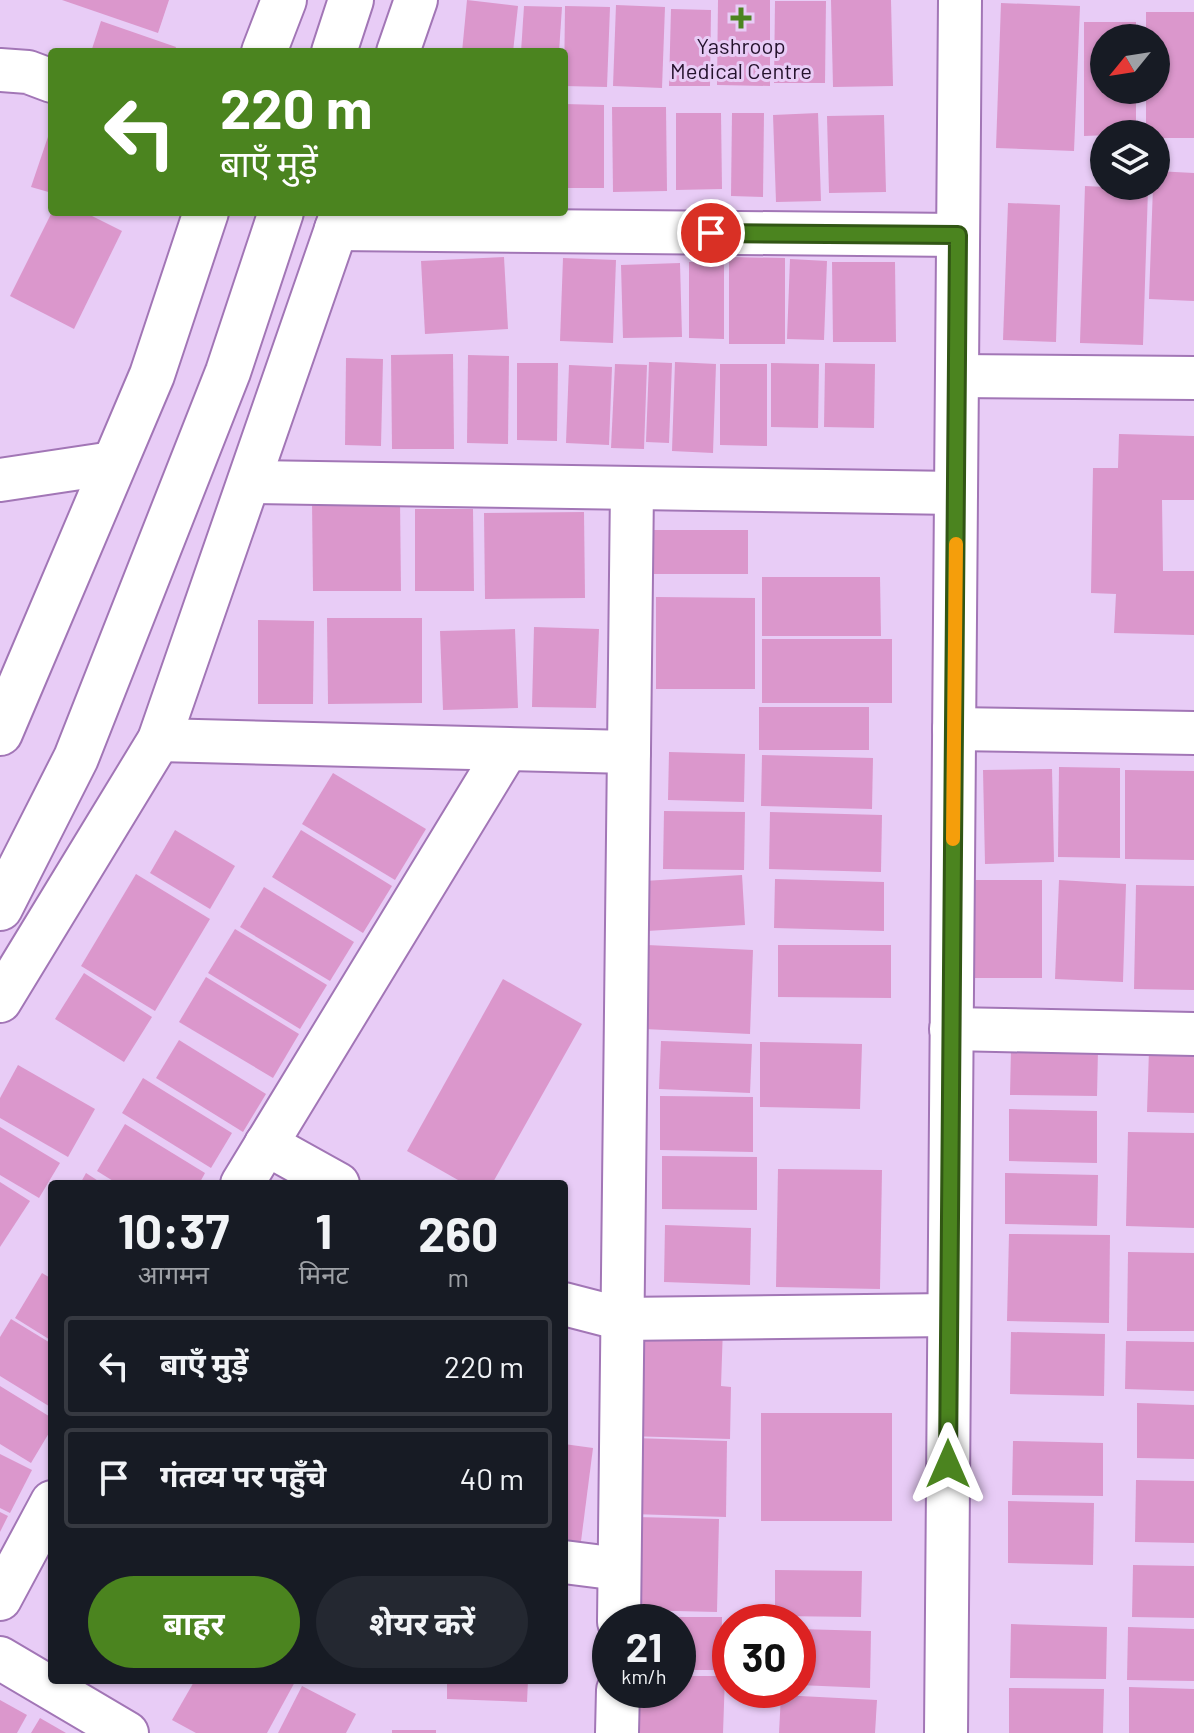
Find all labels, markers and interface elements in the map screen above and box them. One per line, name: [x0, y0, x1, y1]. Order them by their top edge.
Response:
marker: Yashroop Medical Centre: [730, 7, 752, 29]
north arrow: [1090, 24, 1170, 104]
map controls: [1090, 24, 1170, 200]
place label: Yashroop Medical Centre: [670, 32, 812, 83]
text: 220 m: [220, 73, 373, 140]
icon: left: [88, 80, 192, 184]
button: layers: [1090, 120, 1170, 200]
text: बाएँ मुड़ें: [220, 141, 318, 184]
pin: [677, 199, 745, 267]
icon: arrive: [689, 211, 733, 255]
text: 10:37: [118, 1201, 229, 1259]
text: 1: [315, 1201, 332, 1259]
text: 260: [418, 1204, 498, 1262]
text: आगमन: [138, 1258, 209, 1289]
text: मिनट: [299, 1258, 349, 1289]
text: m: [448, 1261, 469, 1292]
icon: left: [92, 1344, 136, 1388]
text: बाएँ मुड़ें: [160, 1345, 248, 1381]
text: 220 m: [444, 1348, 524, 1384]
position arrow: [906, 1422, 990, 1506]
icon: arrive: [92, 1456, 136, 1500]
text: गंतव्य पर पहुँचे: [160, 1457, 326, 1493]
text: 40 m: [460, 1460, 524, 1496]
button: बाहर: [88, 1576, 300, 1668]
button: शेयर करें: [316, 1576, 528, 1668]
speed limit sign: 30: [712, 1604, 816, 1708]
text: 21: [626, 1622, 662, 1670]
text: km/h: [621, 1664, 667, 1688]

